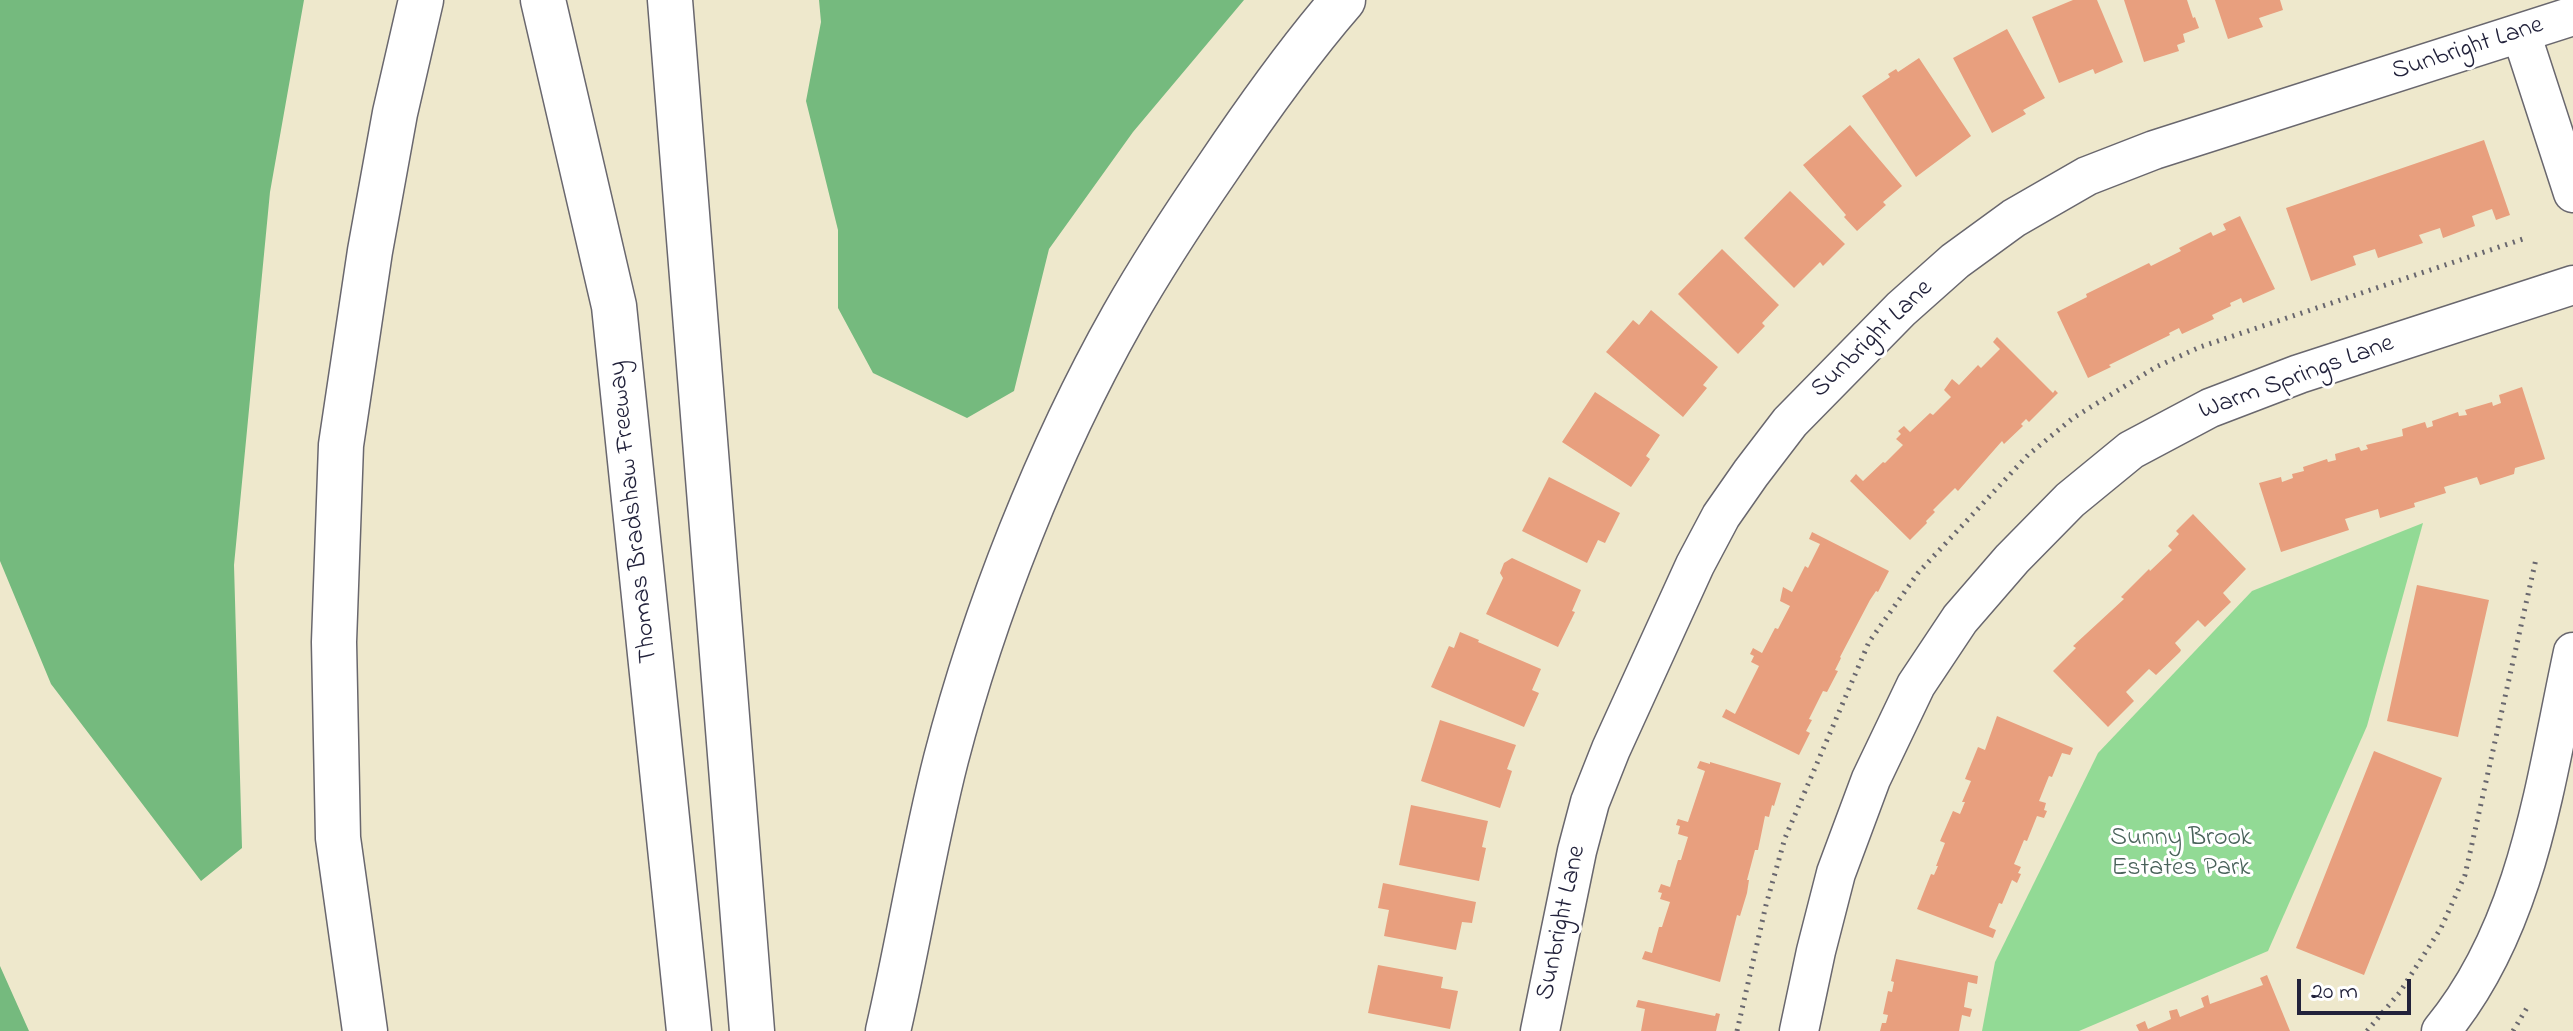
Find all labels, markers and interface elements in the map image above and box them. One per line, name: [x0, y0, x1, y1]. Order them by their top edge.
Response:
street label: Sunbright Lane: [2388, 11, 2548, 89]
street label: Sunbright Lane: [1806, 274, 1940, 406]
street label: Warm Springs Lane: [2195, 329, 2399, 429]
street label: Thomas Bradshaw Freeway: [604, 359, 666, 665]
park label: Sunny Brook Estates Park: [2110, 824, 2252, 886]
street label: Sunbright Lane: [1531, 843, 1595, 1003]
scale bar: [2301, 963, 2415, 1013]
text: 20 m: [2311, 975, 2358, 1010]

